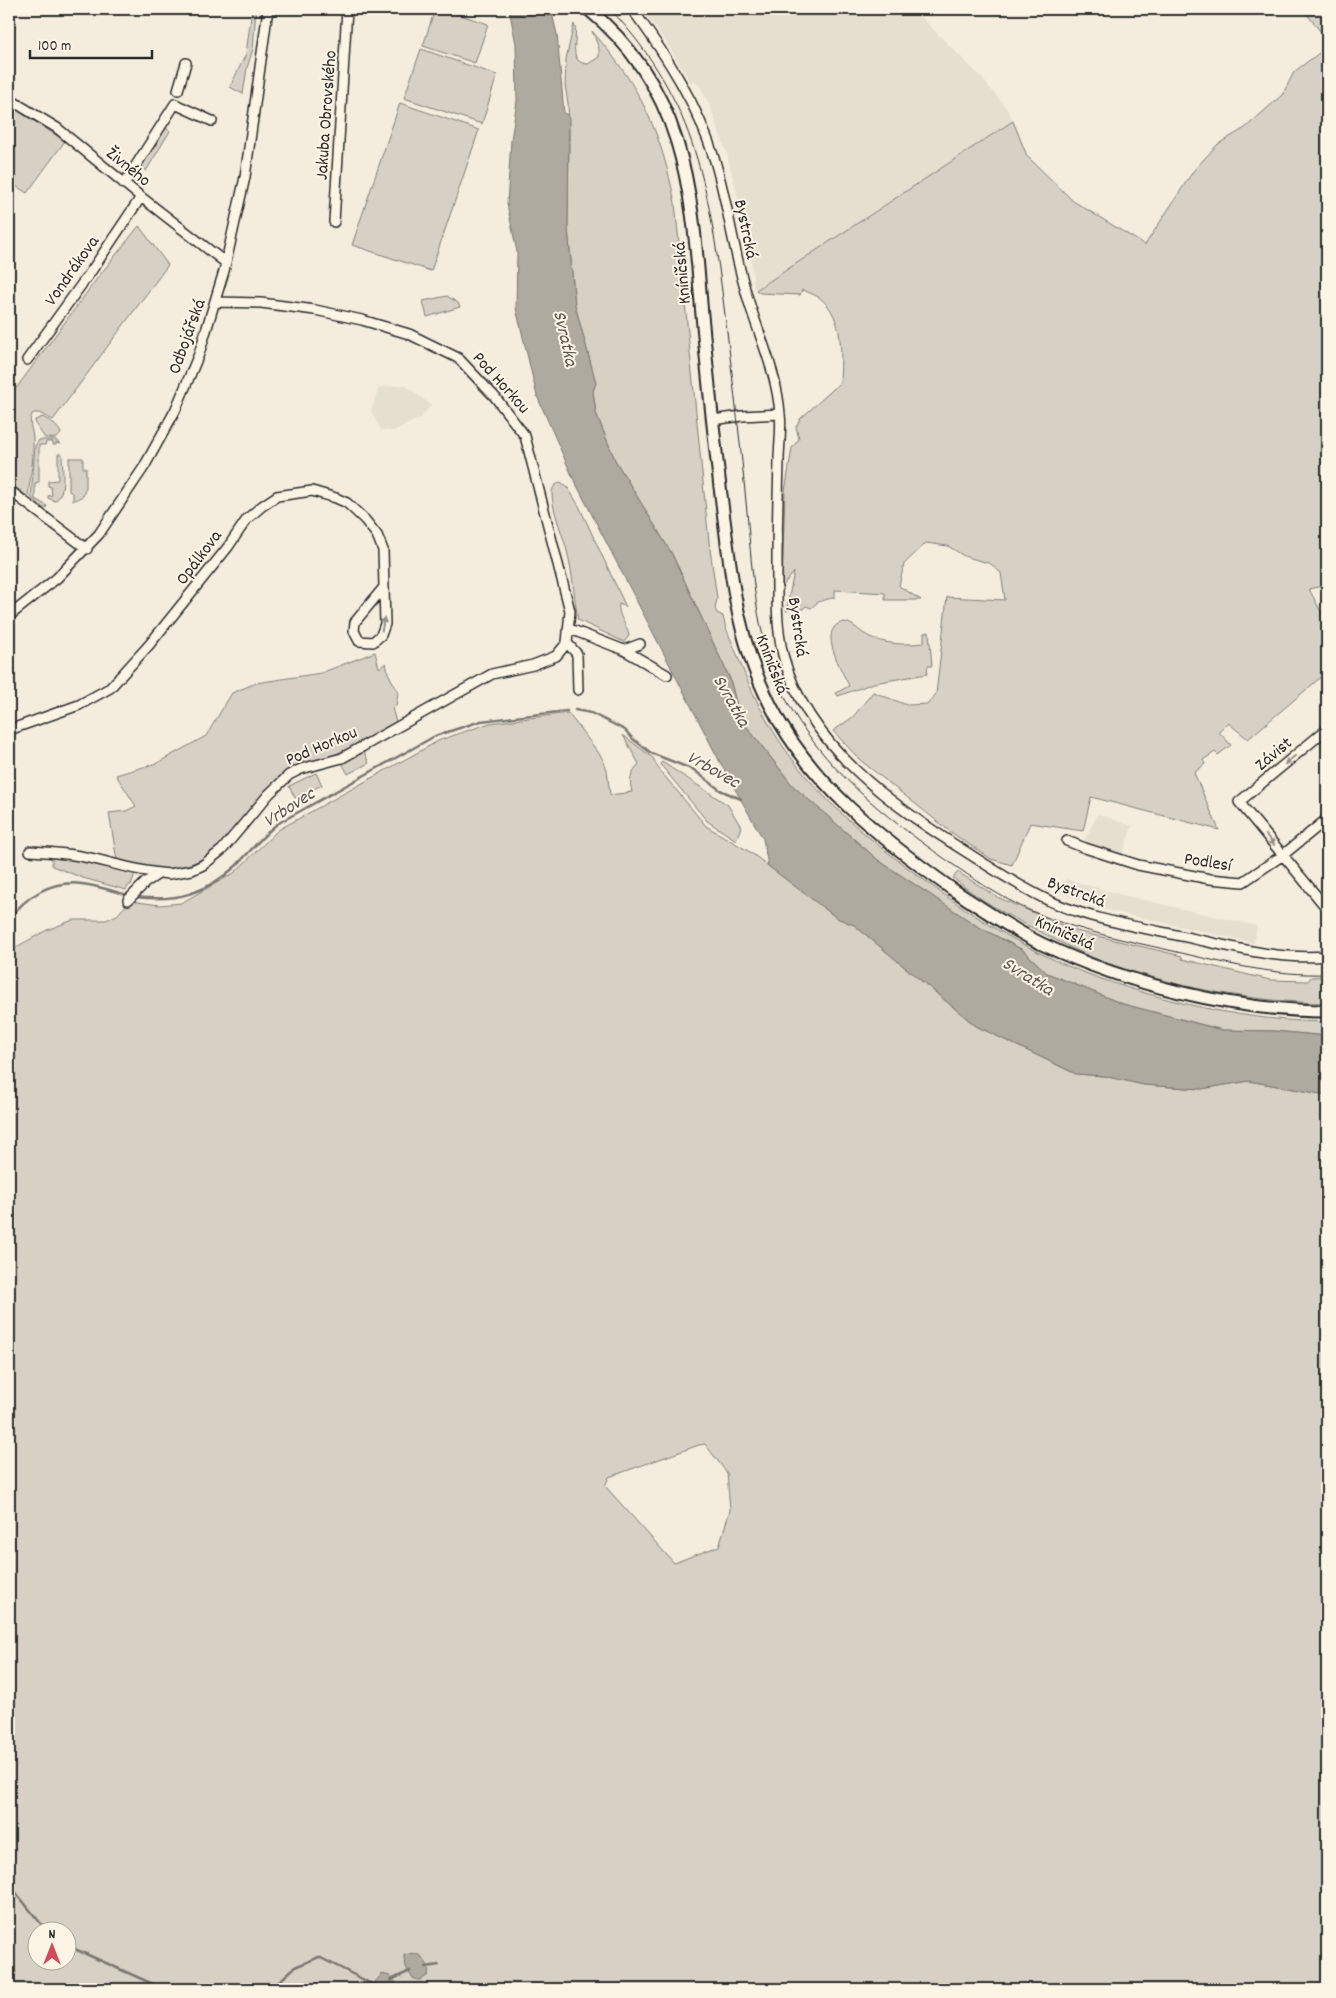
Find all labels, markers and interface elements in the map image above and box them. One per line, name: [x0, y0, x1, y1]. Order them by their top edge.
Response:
scale bar: [30, 28, 152, 60]
text: 100 m: [38, 36, 71, 58]
street label: Jakuba Obrovského: [310, 50, 344, 181]
street label: Živného: [100, 142, 155, 194]
street label: Bystrcká: [726, 197, 763, 262]
street label: Vondrákova: [40, 231, 107, 312]
street label: Kníničská: [668, 240, 699, 305]
street label: Odbojářská: [163, 296, 214, 378]
water label: Svratka: [544, 308, 583, 370]
street label: Pod Horkou: [465, 347, 535, 420]
street label: Opálkova: [171, 525, 229, 591]
street label: Bystrcká: [780, 596, 813, 659]
one-way arrow: [380, 615, 388, 631]
street label: Kníničská: [748, 631, 794, 699]
water label: Svratka: [705, 671, 756, 734]
street label: Pod Horkou: [282, 721, 362, 774]
street label: Závist: [1251, 732, 1299, 778]
water label: Vrbovec: [681, 745, 745, 797]
one-way arrow: [1283, 754, 1296, 765]
water label: Vrbovec: [259, 781, 322, 836]
one-way arrow: [1265, 833, 1276, 846]
street label: Podlesí: [1182, 847, 1235, 880]
street label: Bystrcká: [1044, 871, 1109, 915]
street label: Kníničská: [1030, 910, 1098, 958]
water label: Svratka: [996, 952, 1059, 1005]
north arrow: [28, 1920, 78, 1970]
text: N: [49, 1925, 56, 1945]

